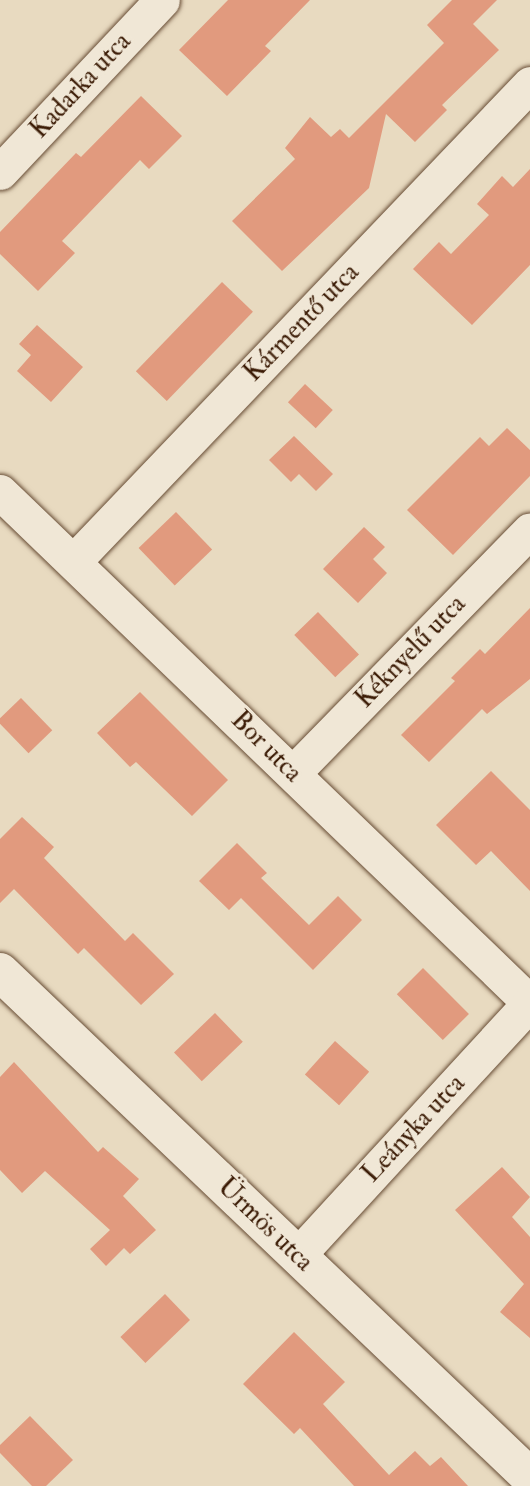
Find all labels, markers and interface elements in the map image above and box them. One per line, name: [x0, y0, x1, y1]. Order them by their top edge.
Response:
street label: Kadarka utca: [24, 27, 138, 145]
street label: Kármentő utca: [238, 258, 366, 388]
street label: Kéknyelű utca: [350, 589, 472, 715]
street label: Bor utca: [224, 705, 308, 789]
street label: Leányka utca: [356, 1069, 472, 1189]
street label: Ürmös utca: [211, 1172, 319, 1278]

